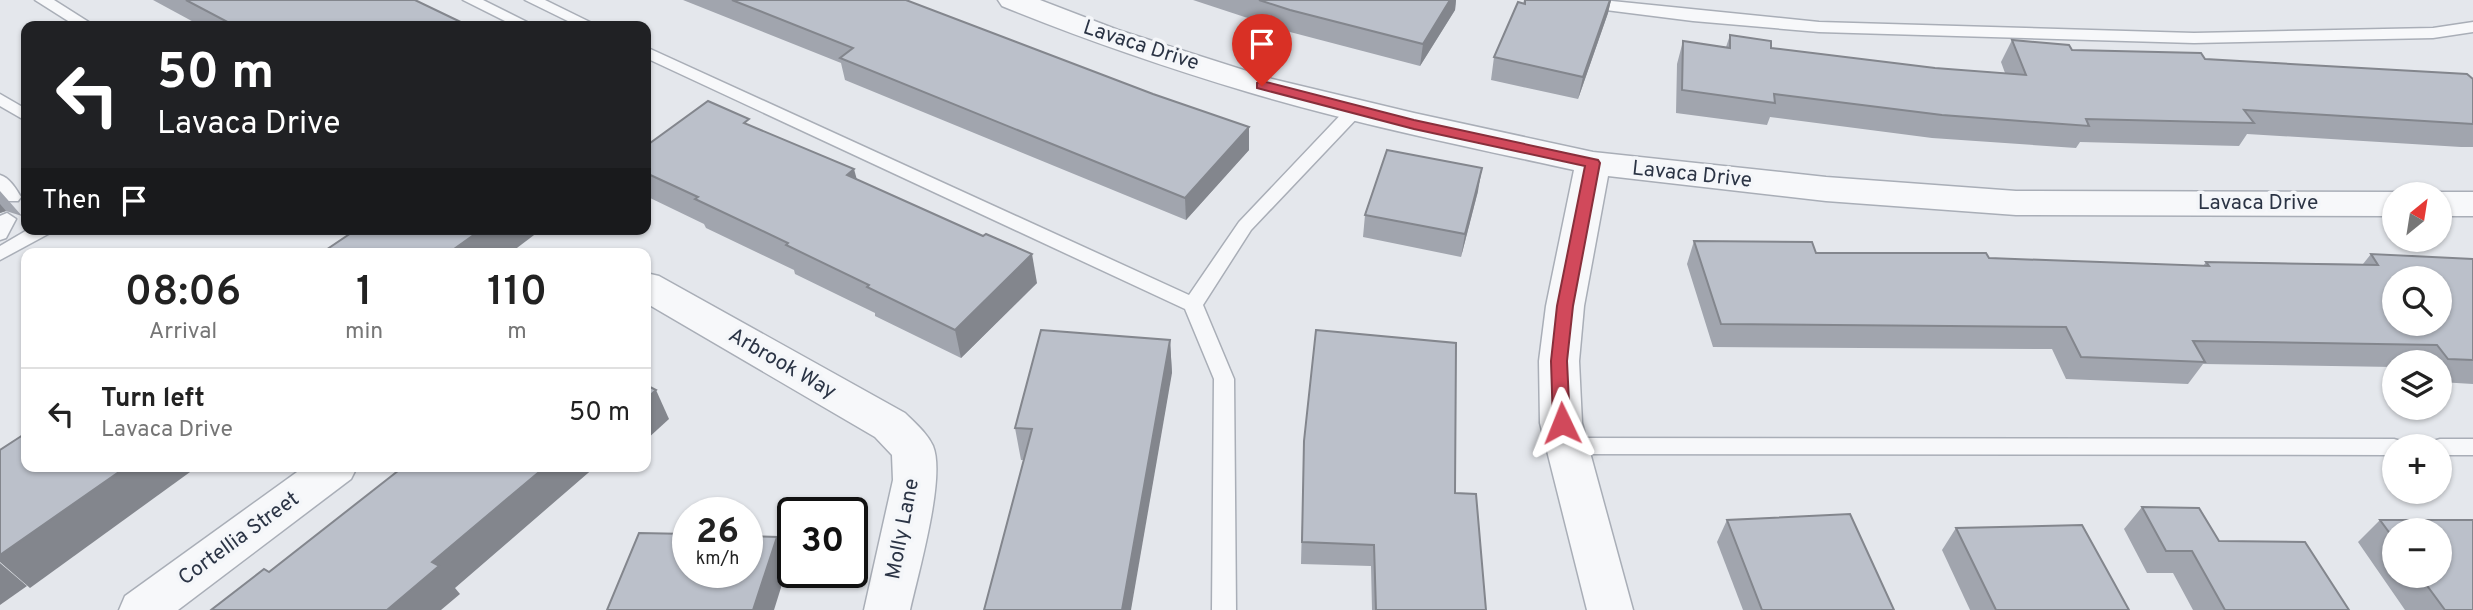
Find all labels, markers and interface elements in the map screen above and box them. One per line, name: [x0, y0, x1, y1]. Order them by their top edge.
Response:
pin: [1232, 14, 1292, 86]
street label: Lavaca Drive: [1080, 15, 1202, 77]
icon: arrive: [1243, 25, 1281, 63]
text: 50 m: [157, 44, 274, 106]
icon: left: [42, 49, 133, 140]
text: Lavaca Drive: [157, 105, 341, 145]
street label: Lavaca Drive: [1631, 155, 1753, 195]
icon: arrive: [115, 182, 153, 220]
north arrow: [2382, 182, 2452, 252]
map controls: [2382, 182, 2452, 588]
text: Then: [42, 185, 101, 218]
street label: Lavaca Drive: [2198, 190, 2318, 217]
button: search: [2382, 266, 2452, 336]
text: 08:06: [125, 267, 241, 320]
text: 1: [356, 267, 372, 320]
text: 110: [487, 267, 547, 320]
text: Arrival: [149, 318, 217, 347]
text: min: [345, 318, 383, 347]
text: m: [507, 318, 527, 347]
street label: Arbrook Way: [723, 322, 841, 406]
button: layers: [2382, 350, 2452, 420]
text: Turn left: [101, 383, 205, 416]
position arrow: [1525, 386, 1599, 460]
icon: left: [42, 395, 80, 433]
text: 50 m: [569, 397, 630, 430]
text: Lavaca Drive: [101, 416, 233, 445]
button: +: [2382, 434, 2452, 504]
street label: Molly Lane: [880, 476, 926, 582]
street label: Cortellia Street: [173, 486, 305, 592]
speed limit sign: 30: [777, 497, 868, 588]
text: 26: [696, 511, 739, 555]
button: −: [2382, 518, 2452, 588]
text: km/h: [696, 548, 739, 571]

